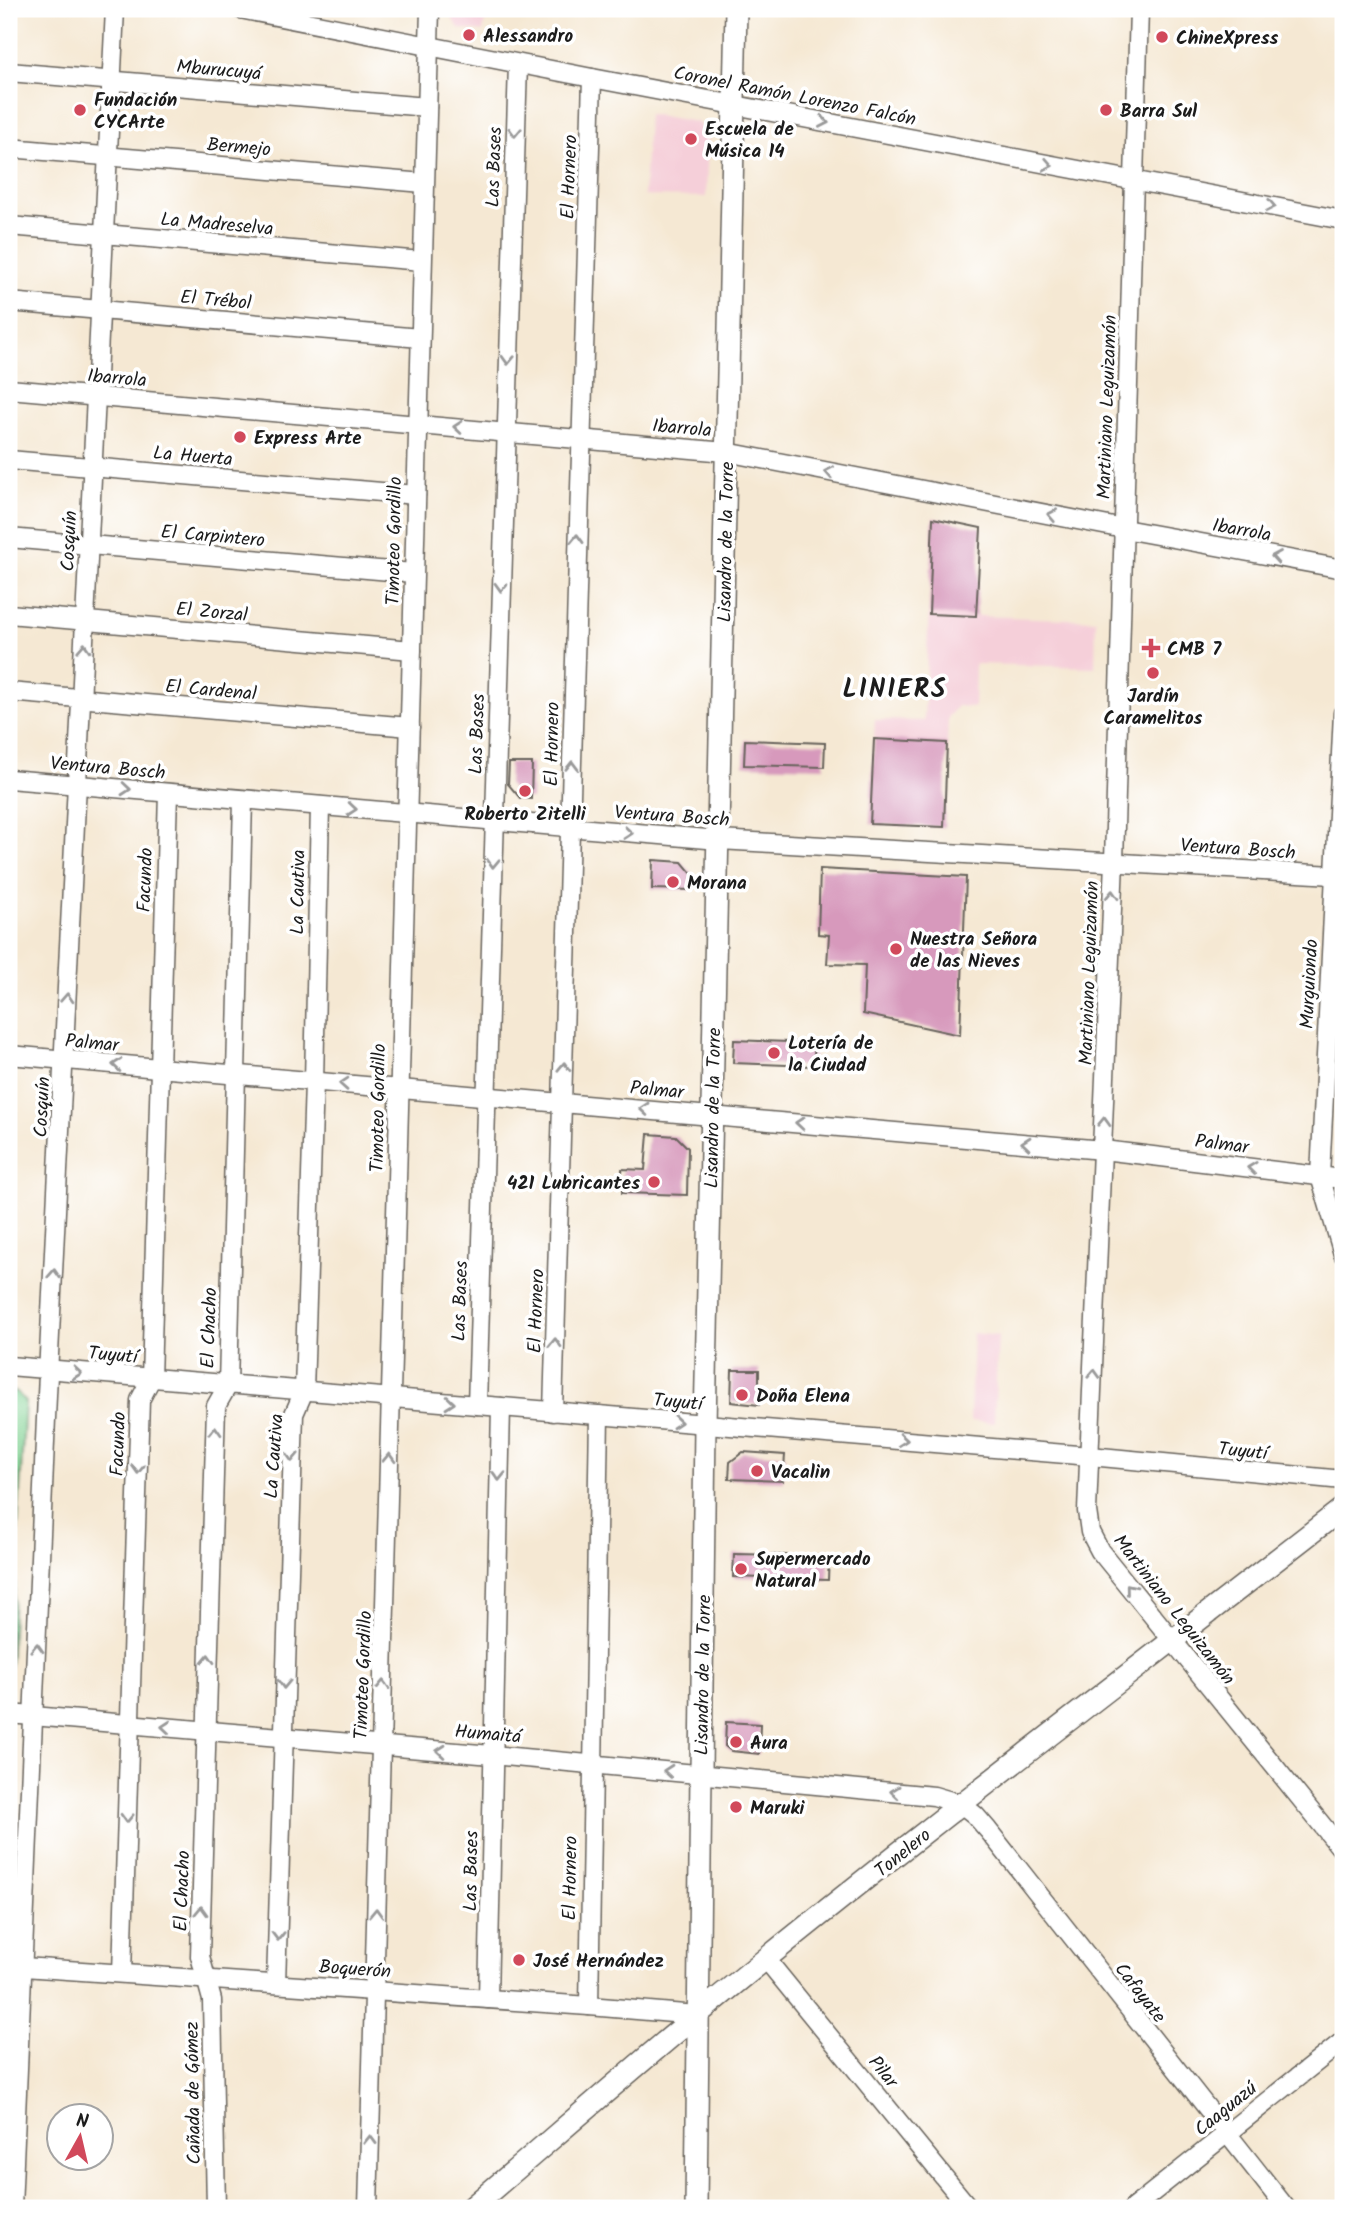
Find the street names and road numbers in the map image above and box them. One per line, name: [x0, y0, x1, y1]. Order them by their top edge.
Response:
street label: Mburucuyá: [175, 52, 264, 90]
street label: Coronel Ramón Lorenzo Falcón: [671, 59, 918, 135]
street label: Las Bases: [479, 126, 511, 208]
street label: Bermejo: [206, 130, 272, 166]
street label: El Hornero: [554, 134, 586, 220]
street label: La Madreselva: [159, 205, 275, 245]
street label: El Trébol: [179, 283, 253, 319]
street label: Martiniano Leguizamón: [1090, 314, 1126, 500]
street label: Ibarrola: [86, 361, 148, 397]
street label: Ibarrola: [651, 411, 713, 447]
street label: La Huerta: [152, 439, 234, 475]
street label: Lisandro de la Torre: [711, 461, 743, 623]
street label: Timoteo Gordillo: [379, 476, 411, 606]
street label: Cosquín: [53, 510, 87, 572]
street label: Ibarrola: [1210, 511, 1274, 551]
street label: El Carpintero: [159, 517, 266, 556]
street label: El Zorzal: [175, 595, 249, 631]
street label: El Cardenal: [164, 672, 258, 710]
street label: Las Bases: [462, 693, 494, 775]
street label: El Hornero: [537, 701, 569, 787]
street label: Ventura Bosch: [49, 749, 167, 789]
street label: Ventura Bosch: [613, 798, 731, 836]
street label: Ventura Bosch: [1179, 831, 1297, 869]
street label: Facundo: [130, 847, 162, 913]
street label: La Cautiva: [283, 849, 315, 935]
street label: Martiniano Leguizamón: [1072, 880, 1108, 1066]
street label: Murguiondo: [1293, 938, 1327, 1030]
street label: Palmar: [64, 1027, 122, 1061]
street label: Lisandro de la Torre: [698, 1027, 730, 1189]
street label: Timoteo Gordillo: [363, 1043, 395, 1173]
street label: Palmar: [629, 1074, 687, 1108]
street label: Cosquín: [26, 1076, 60, 1138]
street label: Palmar: [1193, 1127, 1252, 1163]
street label: Las Bases: [445, 1260, 477, 1342]
street label: El Hornero: [521, 1268, 553, 1354]
street label: El Chacho: [194, 1287, 226, 1369]
street label: Tuyutí: [87, 1339, 142, 1373]
street label: Tuyutí: [652, 1386, 707, 1420]
street label: Facundo: [103, 1411, 135, 1477]
street label: La Cautiva: [257, 1413, 293, 1500]
street label: Tuyutí: [1217, 1434, 1272, 1470]
street label: Martiniano Leguizamón: [1105, 1528, 1242, 1692]
street label: Lisandro de la Torre: [688, 1594, 720, 1756]
street label: Timoteo Gordillo: [347, 1610, 381, 1740]
street label: Humaitá: [453, 1717, 524, 1753]
street label: Tonelero: [868, 1821, 938, 1886]
street label: Las Bases: [456, 1830, 488, 1912]
street label: El Hornero: [555, 1835, 587, 1921]
street label: El Chacho: [167, 1850, 199, 1932]
street label: Boquerón: [318, 1953, 392, 1987]
street label: Cafayate: [1106, 1956, 1173, 2030]
street label: Cañada de Gómez: [178, 2021, 210, 2165]
street label: Pilar: [860, 2049, 906, 2097]
street label: Caaguazú: [1188, 2074, 1265, 2144]

